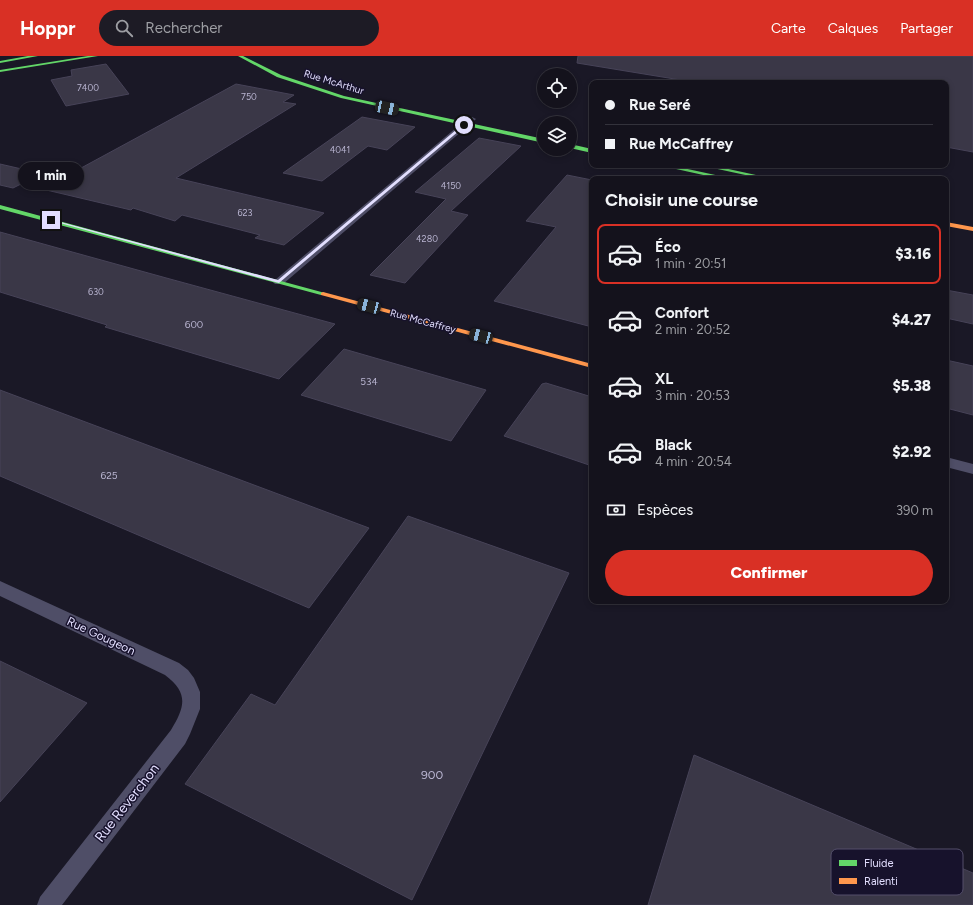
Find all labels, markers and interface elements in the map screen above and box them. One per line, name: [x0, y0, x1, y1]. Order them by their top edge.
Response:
search box: [99, 10, 379, 46]
text: Hoppr: [20, 17, 75, 40]
icon: search: [113, 17, 135, 39]
text: Rechercher: [145, 19, 222, 37]
text: Carte: [771, 20, 806, 37]
text: Calques: [828, 20, 878, 37]
text: Partager: [900, 20, 953, 37]
street label: Rue McArthur: [302, 67, 366, 97]
map controls: [537, 68, 577, 156]
button: locate: [537, 68, 577, 108]
house number: 7400: [77, 82, 99, 93]
house number: 750: [241, 91, 257, 102]
text: Rue Seré: [629, 96, 691, 114]
car: [374, 100, 400, 116]
route start: [455, 116, 473, 134]
button: layers: [537, 116, 577, 156]
text: Rue McCaffrey: [629, 135, 733, 153]
house number: 4041: [330, 144, 350, 155]
callout: 1 min: [18, 162, 84, 190]
text: 1 min: [35, 168, 67, 183]
house number: 4150: [441, 180, 461, 191]
text: Choisir une course: [605, 189, 758, 211]
house number: 623: [237, 207, 253, 218]
route end: [42, 211, 60, 229]
house number: 4280: [416, 233, 438, 244]
icon: car: [607, 236, 643, 272]
text: Éco: [655, 238, 681, 256]
text: $3.16: [895, 245, 931, 263]
text: 1 min · 20:51: [655, 256, 726, 271]
house number: 630: [88, 286, 104, 297]
car: [356, 297, 382, 315]
icon: car: [607, 302, 643, 338]
text: Confort: [655, 304, 709, 322]
street label: Rue McCaffrey: [389, 306, 458, 336]
text: $4.27: [892, 311, 931, 329]
house number: 600: [185, 318, 203, 331]
text: 2 min · 20:52: [655, 322, 730, 337]
car: [468, 327, 494, 345]
icon: car: [607, 368, 643, 404]
text: XL: [655, 370, 673, 388]
house number: 534: [360, 375, 378, 388]
text: $5.38: [892, 377, 931, 395]
text: 3 min · 20:53: [655, 388, 730, 403]
icon: car: [607, 434, 643, 470]
text: Black: [655, 436, 692, 454]
text: $2.92: [892, 443, 931, 461]
text: 4 min · 20:54: [655, 454, 732, 469]
house number: 625: [101, 469, 118, 482]
icon: cash: [605, 499, 627, 521]
text: Espèces: [637, 501, 693, 519]
text: 390 m: [896, 503, 933, 518]
button: Confirmer: [605, 550, 933, 596]
street label: Rue Gougeon: [65, 614, 138, 658]
street label: Rue Reverchon: [91, 760, 163, 846]
house number: 900: [421, 768, 443, 782]
legend: [831, 849, 963, 895]
text: Fluide: [864, 857, 894, 870]
text: Ralenti: [864, 875, 898, 888]

